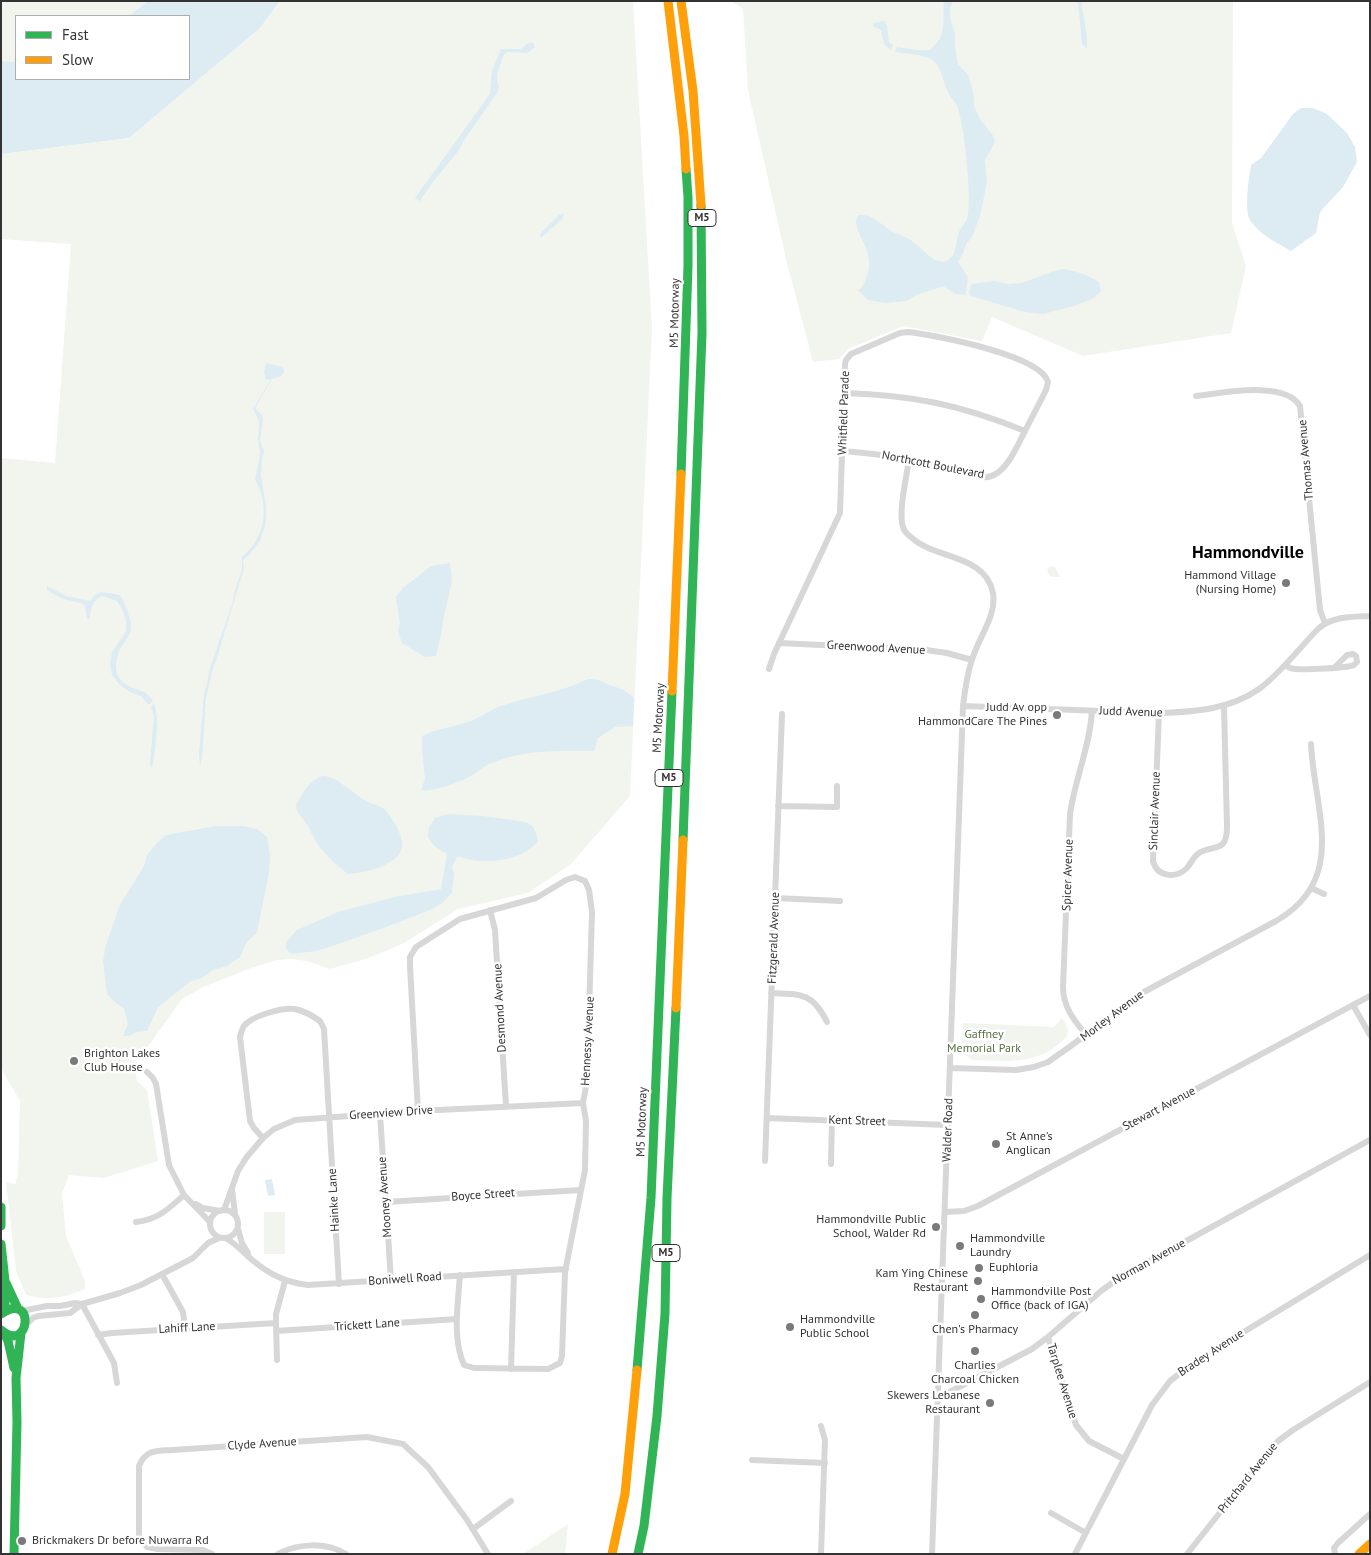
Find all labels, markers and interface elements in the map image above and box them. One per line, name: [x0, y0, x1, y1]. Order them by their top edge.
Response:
legend: [15, 15, 190, 80]
text: Fast: [62, 25, 89, 44]
text: Slow: [62, 50, 93, 69]
road number: M5: [688, 210, 716, 227]
street label: M5 Motorway: [667, 278, 683, 348]
street label: Whitfield Parade: [835, 371, 853, 455]
street label: Thomas Avenue: [1295, 419, 1317, 501]
street label: Northcott Boulevard: [881, 448, 985, 482]
district label: Hammondville: [1192, 542, 1304, 564]
place label: Hammond Village (Nursing Home): [1184, 569, 1276, 597]
marker: Hammond Village (Nursing Home): [1280, 577, 1292, 589]
street label: Greenwood Avenue: [826, 638, 926, 658]
street label: M5 Motorway: [650, 683, 668, 753]
place label: Judd Av opp HammondCare The Pines: [918, 701, 1047, 729]
street label: Judd Avenue: [1099, 704, 1163, 720]
marker: Judd Av opp HammondCare The Pines: [1051, 709, 1063, 721]
road number: M5: [655, 770, 683, 786]
street label: Sinclair Avenue: [1146, 771, 1164, 851]
street label: Spicer Avenue: [1060, 839, 1076, 911]
street label: Fitzgerald Avenue: [765, 892, 783, 984]
street label: Desmond Avenue: [490, 963, 510, 1053]
street label: Morley Avenue: [1077, 987, 1147, 1045]
street label: Hennessy Avenue: [578, 996, 598, 1086]
park label: Gaffney Memorial Park: [947, 1028, 1021, 1056]
place label: Brighton Lakes Club House: [84, 1047, 160, 1075]
marker: Brighton Lakes Club House: [68, 1055, 80, 1067]
street label: Stewart Avenue: [1120, 1084, 1198, 1134]
street label: M5 Motorway: [634, 1087, 650, 1157]
street label: Walder Road: [940, 1098, 956, 1162]
street label: Greenview Drive: [349, 1103, 433, 1123]
street label: Kent Street: [828, 1113, 886, 1129]
place label: St Anne's Anglican: [1006, 1130, 1053, 1158]
marker: St Anne's Anglican: [990, 1138, 1002, 1150]
street label: Mooney Avenue: [375, 1156, 395, 1238]
street label: Hainke Lane: [325, 1168, 343, 1232]
street label: Boyce Street: [451, 1186, 515, 1204]
place label: Hammondville Public School, Walder Rd: [816, 1213, 926, 1241]
marker: Hammondville Public School, Walder Rd: [930, 1221, 942, 1233]
place label: Hammondville Laundry: [970, 1232, 1045, 1260]
street label: Norman Avenue: [1110, 1236, 1188, 1288]
marker: Hammondville Laundry: [954, 1240, 966, 1252]
road number: M5: [652, 1244, 680, 1262]
place label: Euphloria: [989, 1261, 1038, 1275]
marker: Euphloria: [973, 1262, 985, 1274]
place label: Kam Ying Chinese Restaurant: [876, 1267, 968, 1295]
street label: Boniwell Road: [368, 1269, 442, 1289]
marker: Kam Ying Chinese Restaurant: [972, 1275, 984, 1287]
place label: Hammondville Post Office (back of IGA): [991, 1285, 1091, 1313]
marker: Hammondville Post Office (back of IGA): [975, 1293, 987, 1305]
marker: Chen's Pharmacy: [969, 1309, 981, 1321]
place label: Hammondville Public School: [800, 1313, 875, 1341]
street label: Trickett Lane: [334, 1316, 400, 1334]
street label: Lahiff Lane: [158, 1319, 216, 1337]
marker: Hammondville Public School: [784, 1321, 796, 1333]
place label: Chen's Pharmacy: [932, 1323, 1018, 1337]
street label: Bradey Avenue: [1175, 1326, 1247, 1380]
street label: Tarplee Avenue: [1044, 1342, 1080, 1420]
marker: Charlies Charcoal Chicken: [969, 1345, 981, 1357]
place label: Charlies Charcoal Chicken: [931, 1359, 1019, 1387]
place label: Skewers Lebanese Restaurant: [887, 1389, 980, 1417]
marker: Skewers Lebanese Restaurant: [984, 1397, 996, 1409]
street label: Clyde Avenue: [227, 1434, 297, 1454]
street label: Pritchard Avenue: [1215, 1440, 1281, 1516]
place label: Brickmakers Dr before Nuwarra Rd: [32, 1534, 209, 1548]
marker: Brickmakers Dr before Nuwarra Rd: [16, 1535, 28, 1547]

